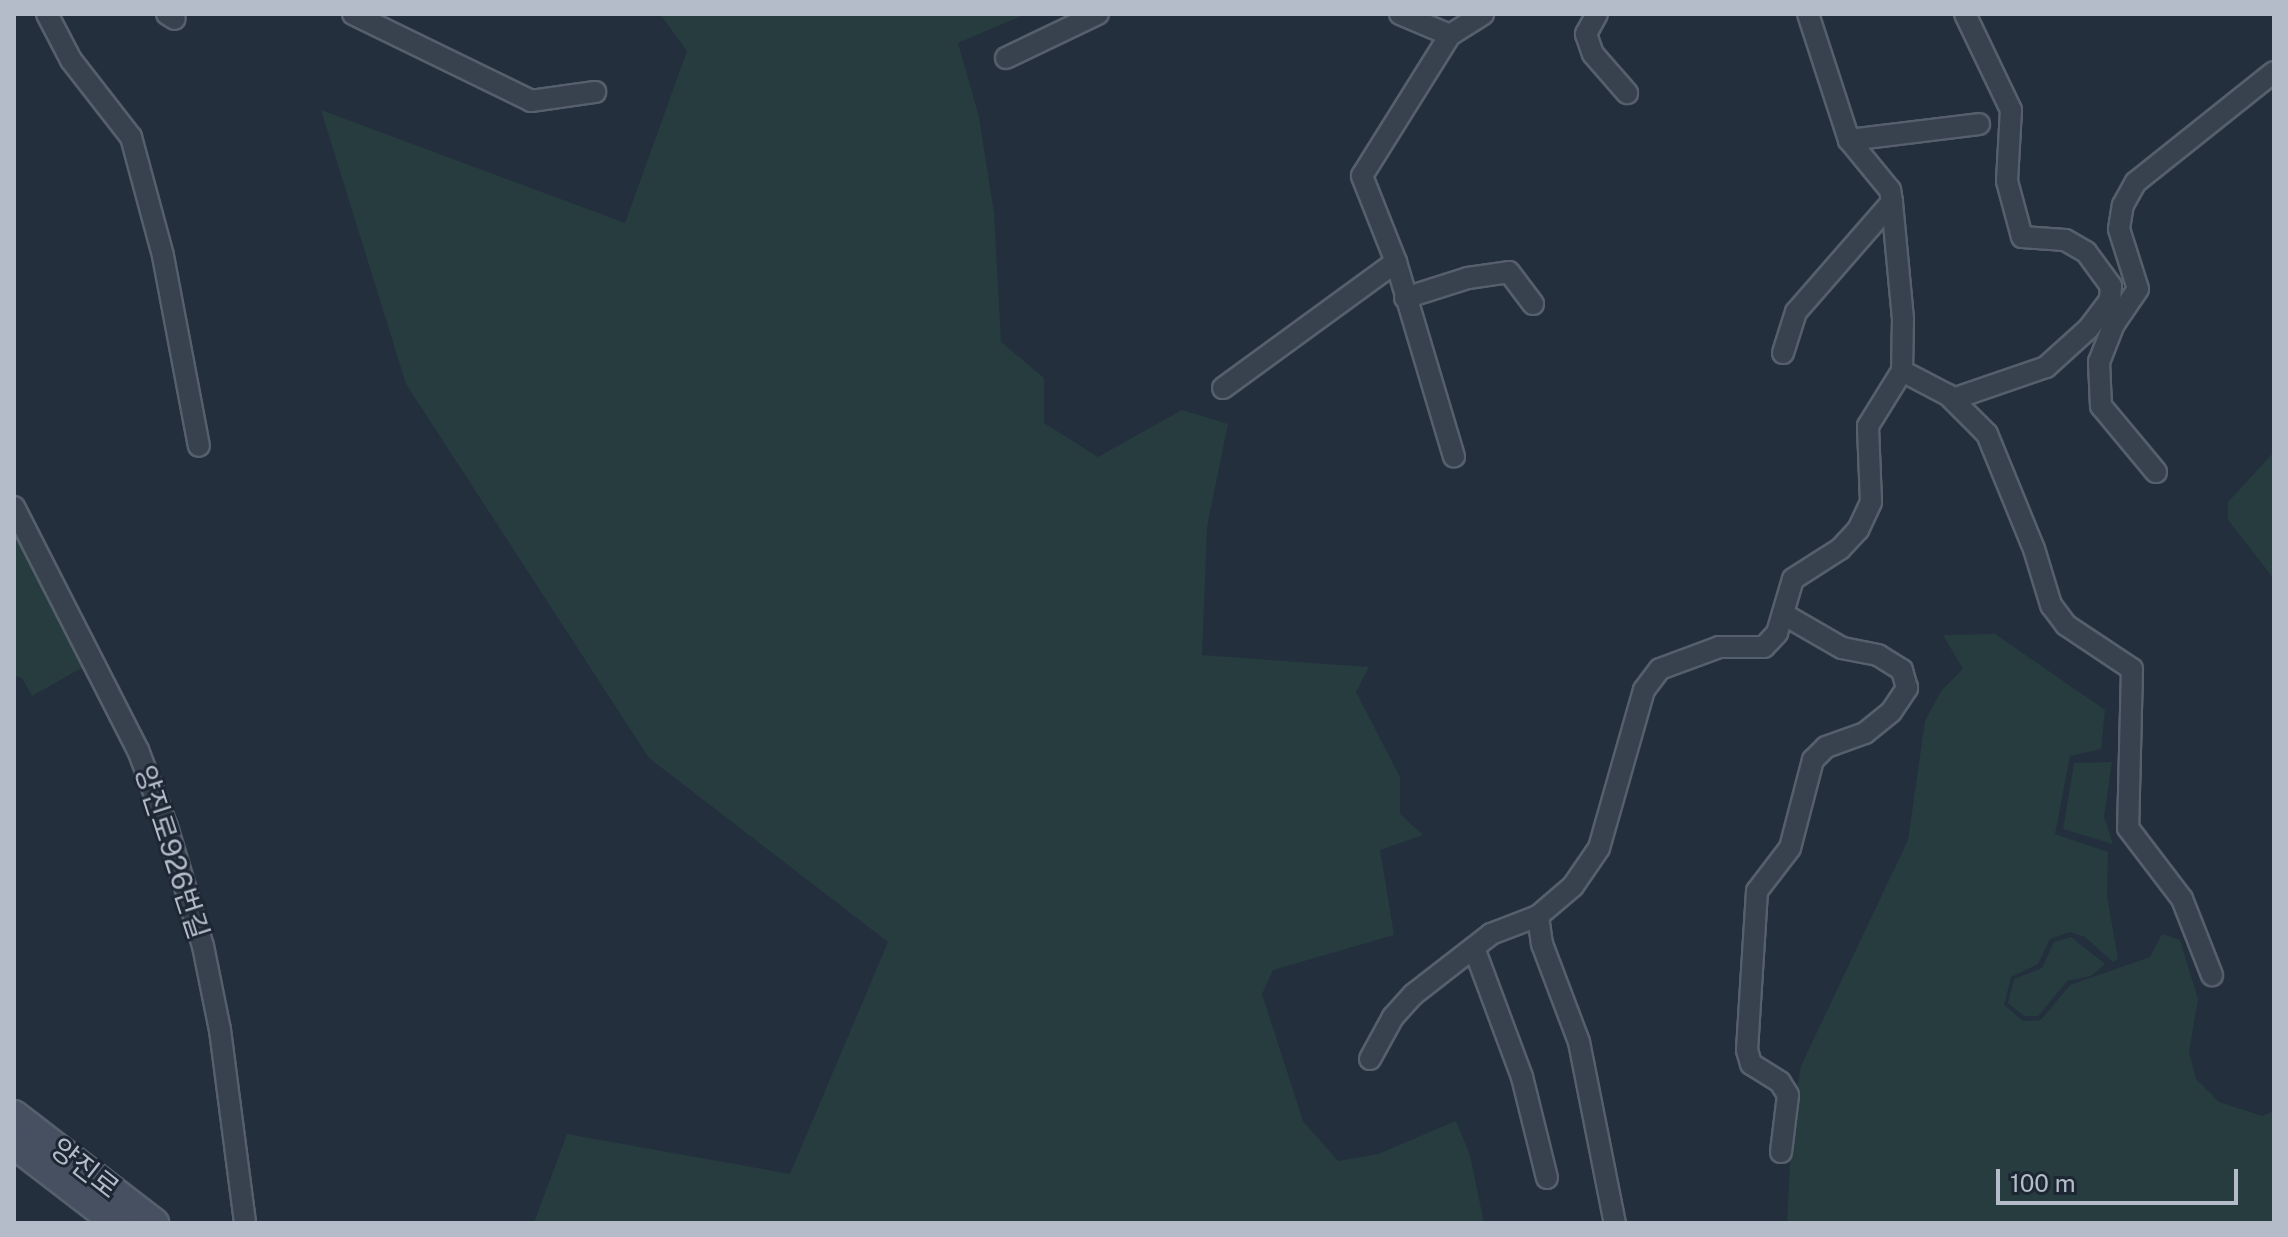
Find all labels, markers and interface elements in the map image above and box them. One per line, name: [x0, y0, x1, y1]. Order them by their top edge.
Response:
street label: 양진로926번길: [128, 761, 216, 943]
street label: 양진로: [44, 1131, 126, 1205]
scale bar: [2000, 1153, 2242, 1203]
text: 100 m: [2010, 1169, 2076, 1197]

